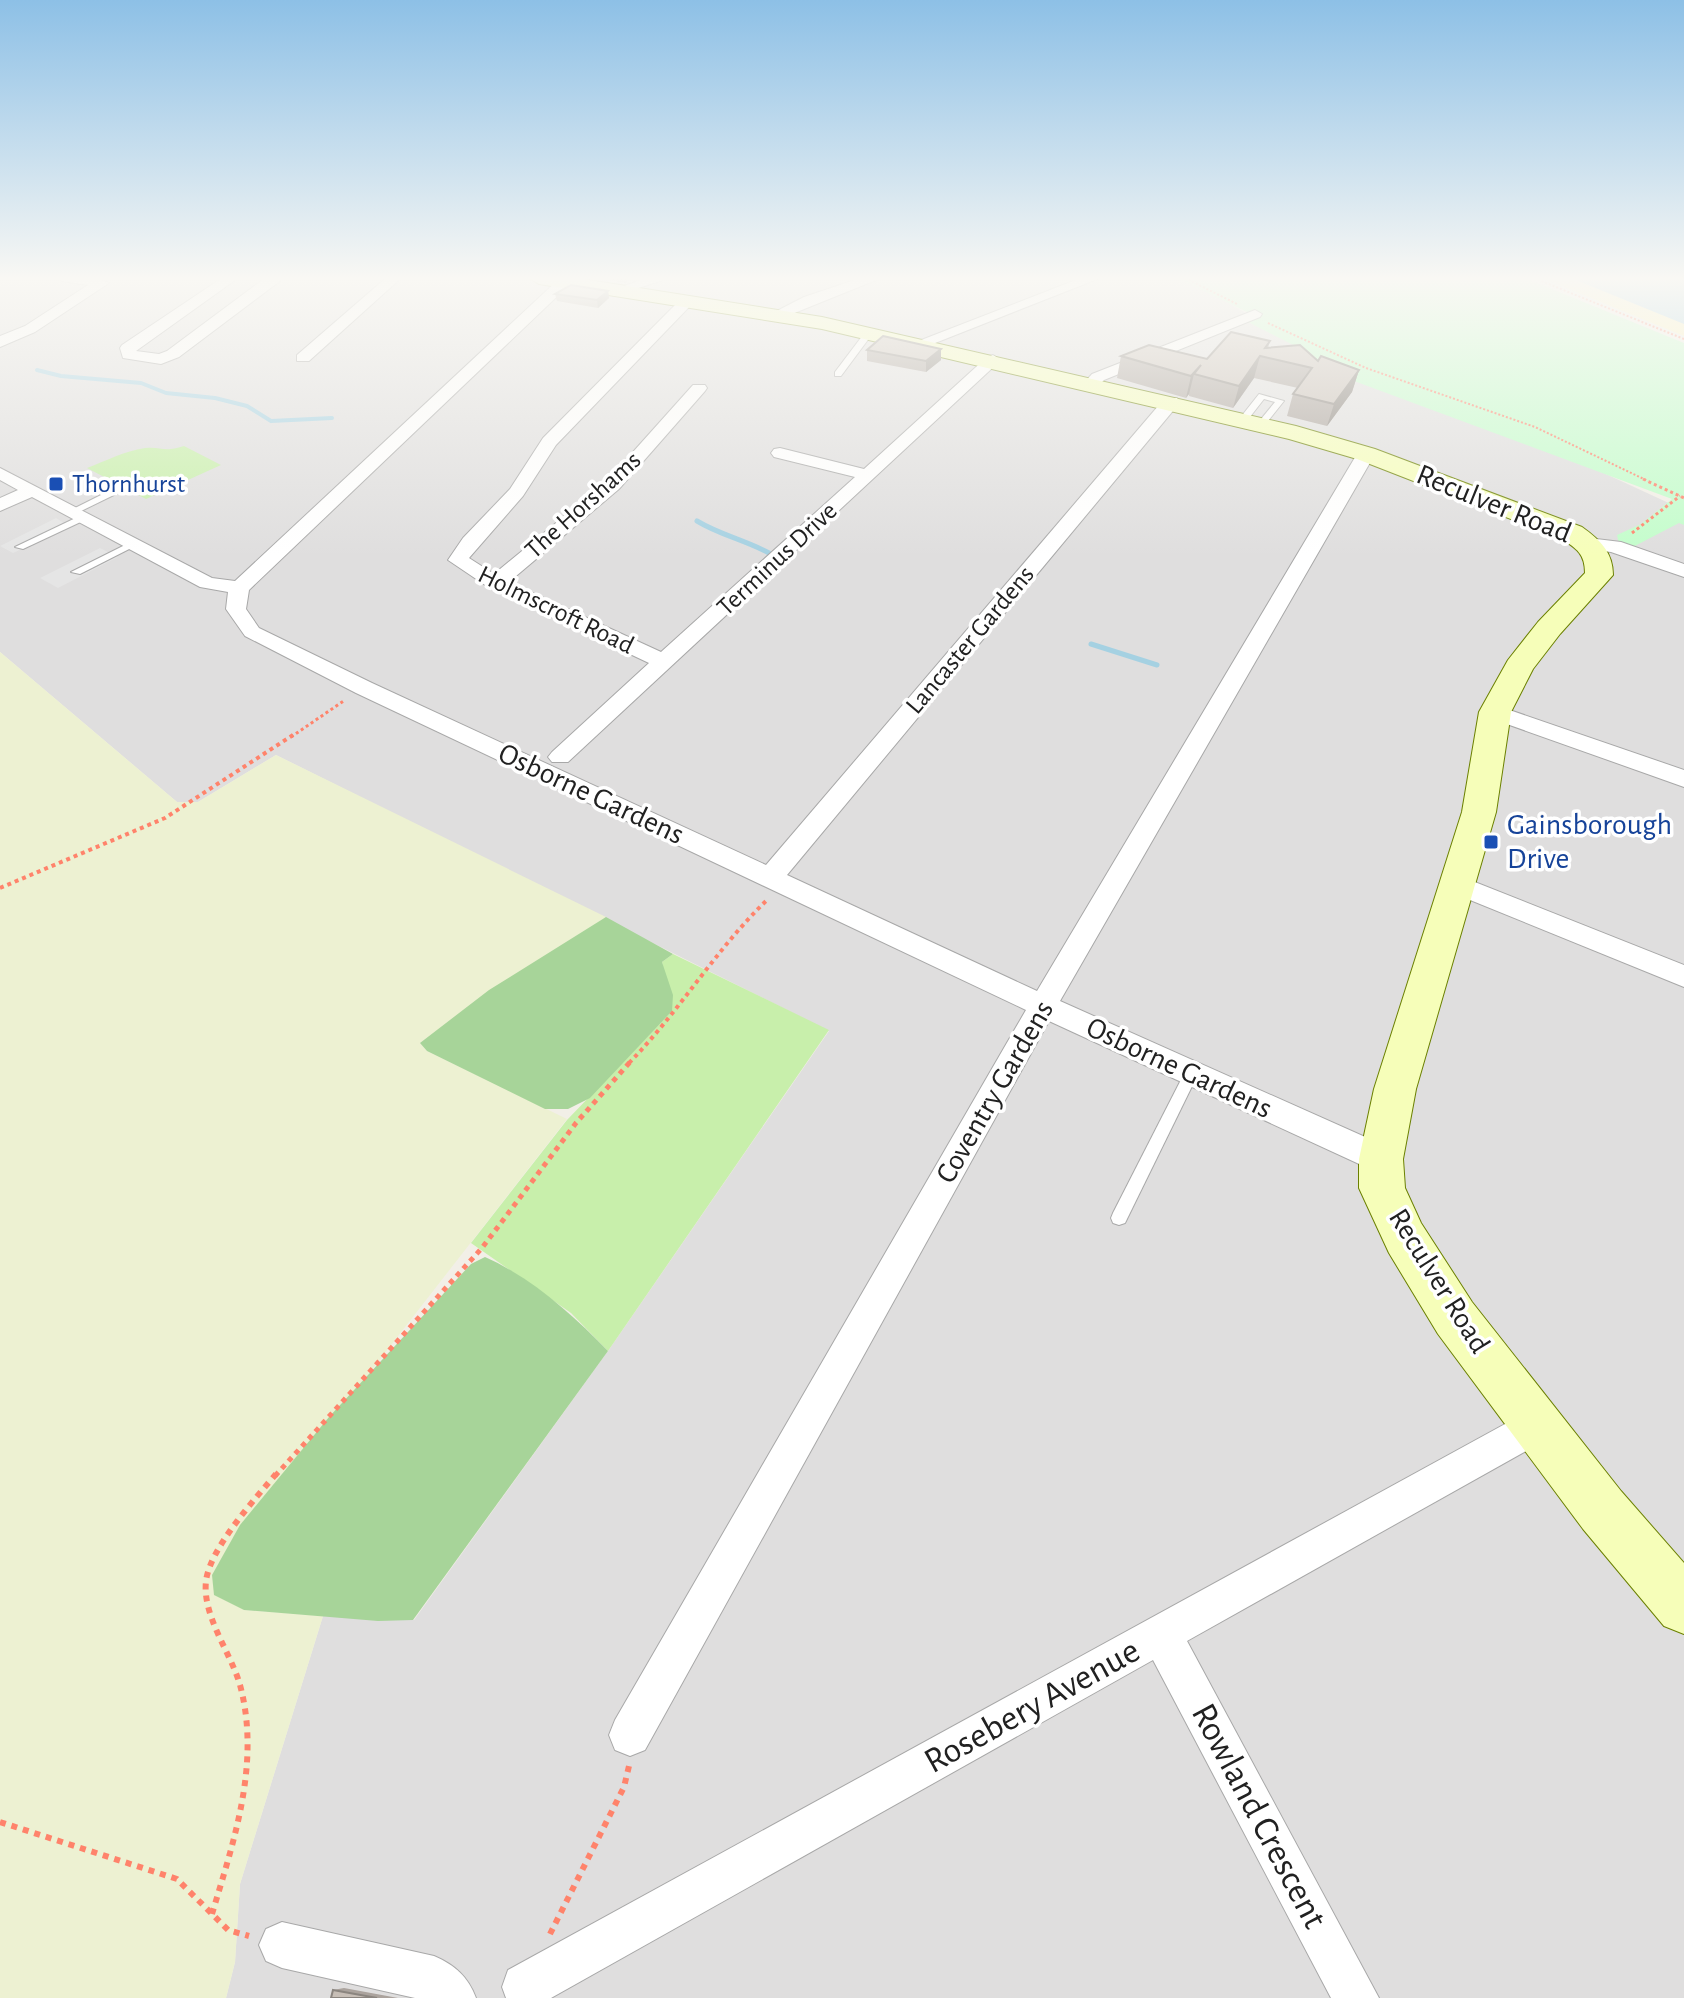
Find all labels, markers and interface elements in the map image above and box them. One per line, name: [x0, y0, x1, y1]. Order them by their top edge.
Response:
street label: The Horshams: [520, 447, 646, 563]
street label: Reculver Road: [1412, 459, 1576, 549]
place label: Thornhurst: [72, 471, 185, 497]
marker: Thornhurst: [47, 475, 65, 493]
street label: Terminus Drive: [712, 497, 842, 621]
street label: Holmscroft Road: [474, 561, 638, 659]
street label: Lancaster Gardens: [901, 561, 1039, 719]
street label: Osborne Gardens: [494, 738, 688, 850]
place label: Gainsborough Drive: [1507, 810, 1672, 874]
marker: Gainsborough Drive: [1482, 833, 1500, 851]
street label: Coventry Gardens: [931, 996, 1059, 1188]
street label: Osborne Gardens: [1082, 1012, 1276, 1124]
street label: Reculver Road: [1383, 1203, 1495, 1359]
street label: Rosebery Avenue: [918, 1632, 1146, 1780]
street label: Rowland Crescent: [1185, 1698, 1333, 1935]

